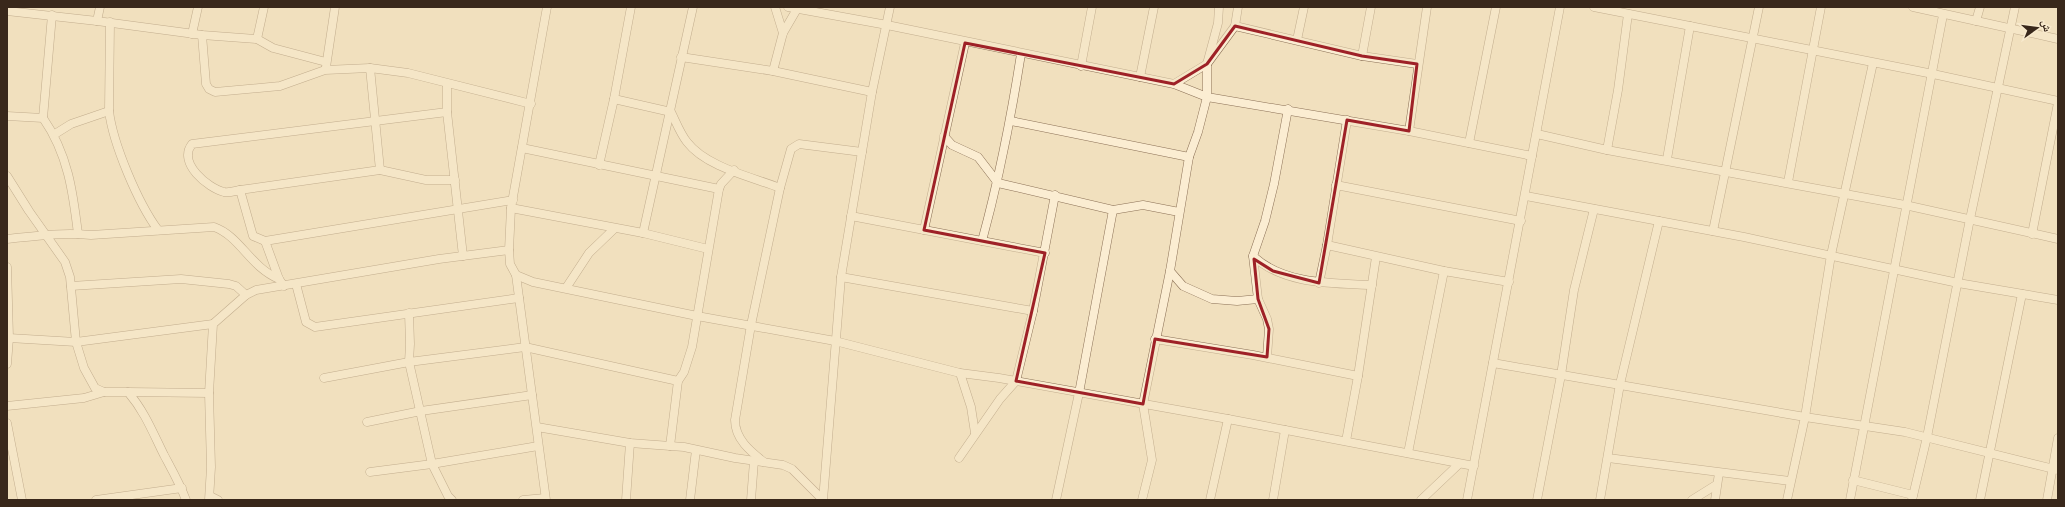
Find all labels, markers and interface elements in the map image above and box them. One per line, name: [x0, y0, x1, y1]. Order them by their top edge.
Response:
north arrow: [2017, 8, 2057, 48]
text: ش: [2038, 18, 2054, 33]

